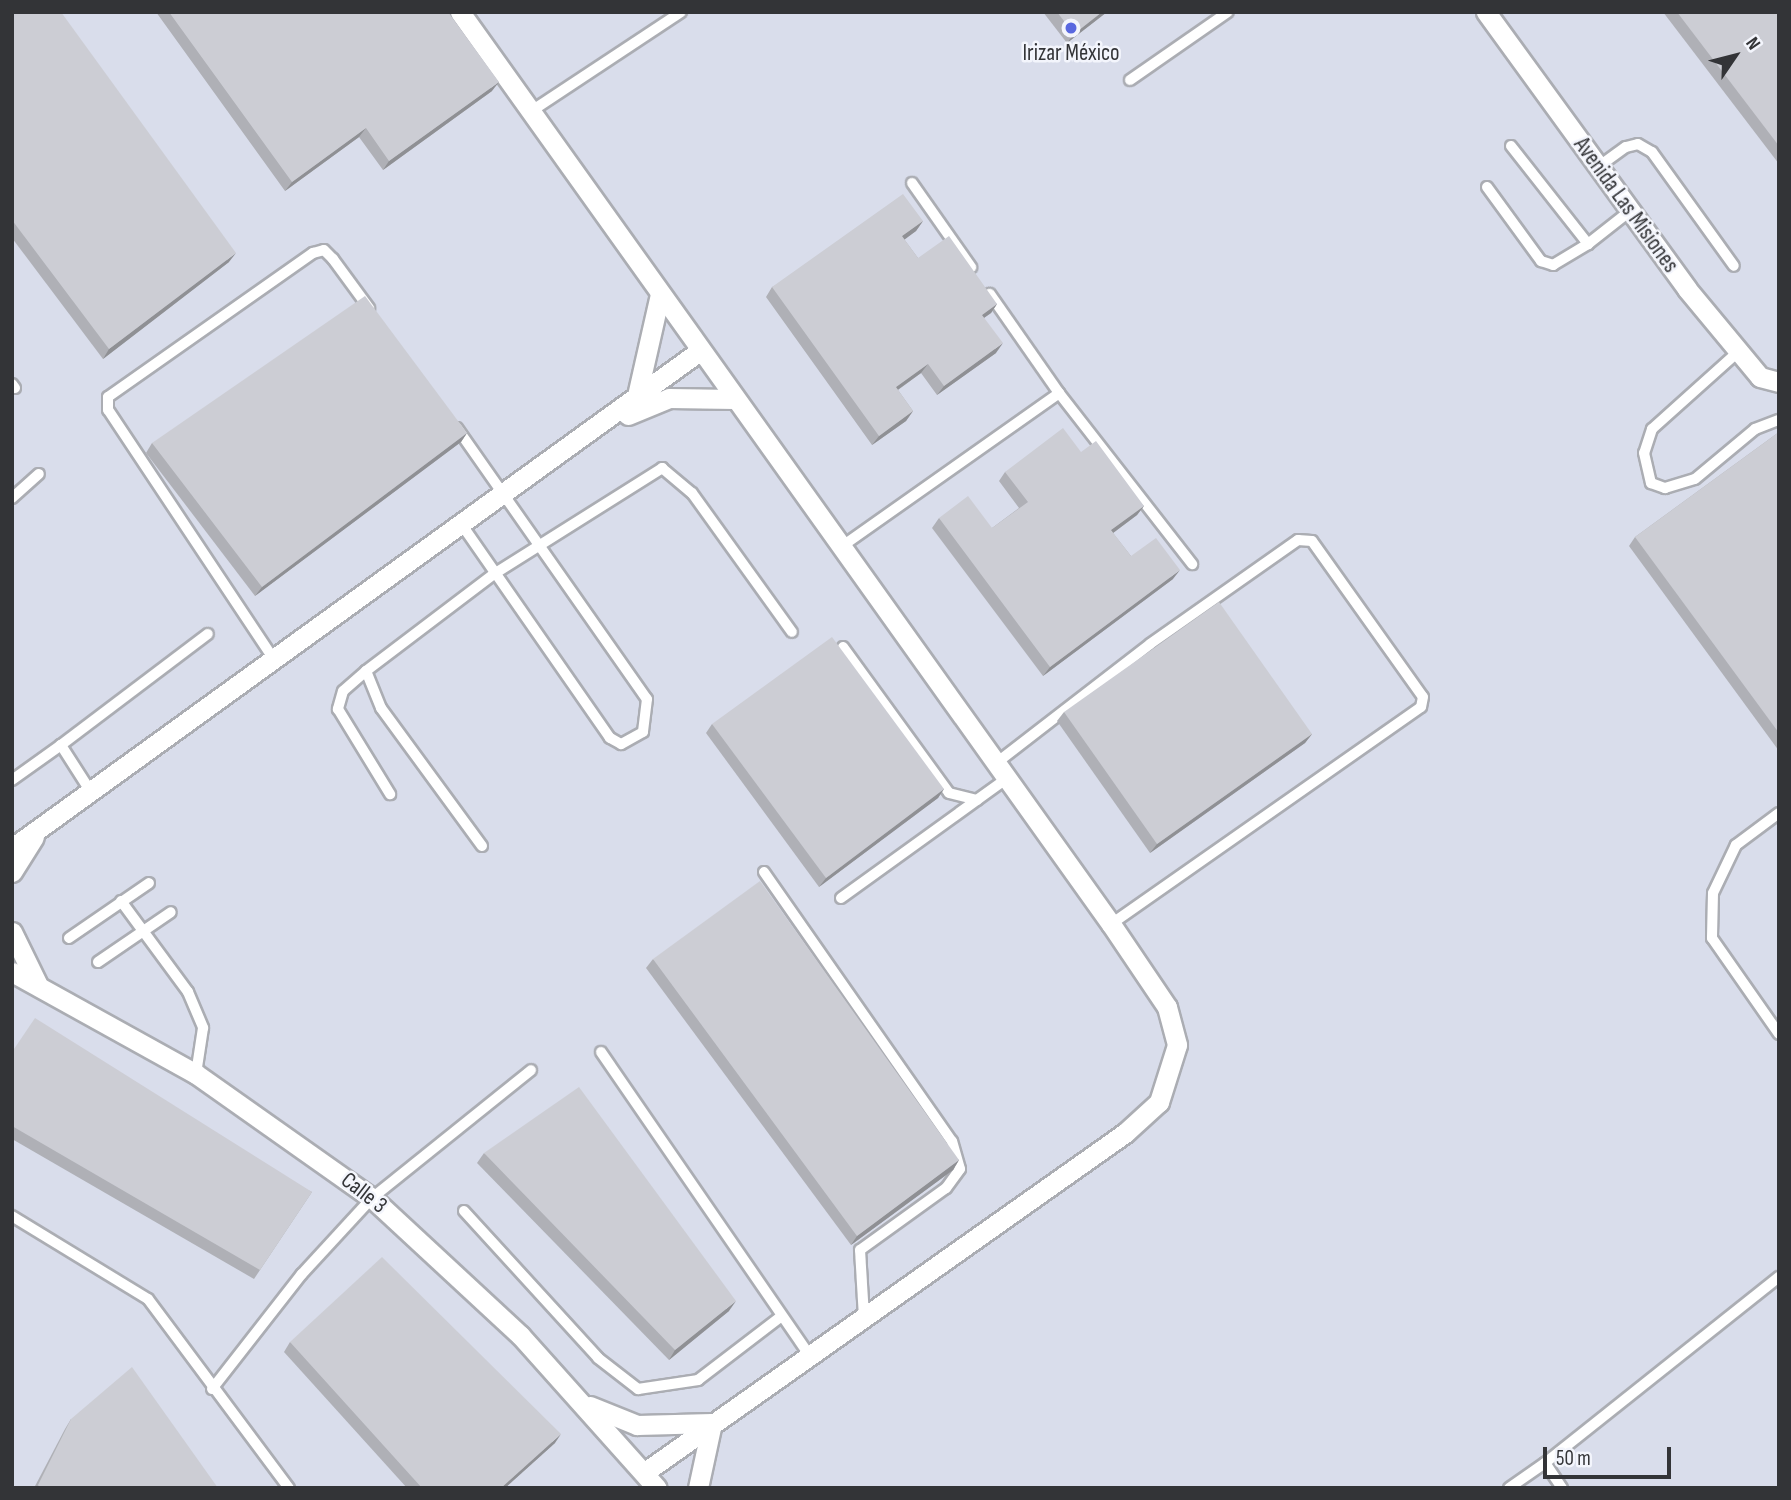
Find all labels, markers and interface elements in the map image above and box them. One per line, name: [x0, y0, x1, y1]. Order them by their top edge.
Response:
marker: Irizar México: [1063, 20, 1079, 36]
north arrow: [1700, 21, 1770, 91]
text: N: [1740, 33, 1765, 54]
place label: Irizar México: [1022, 39, 1120, 67]
street label: Avenida Las Misiones: [1568, 132, 1684, 278]
street label: Calle 3: [336, 1167, 392, 1219]
scale bar: [1546, 1434, 1674, 1478]
text: 50 m: [1556, 1446, 1591, 1471]

